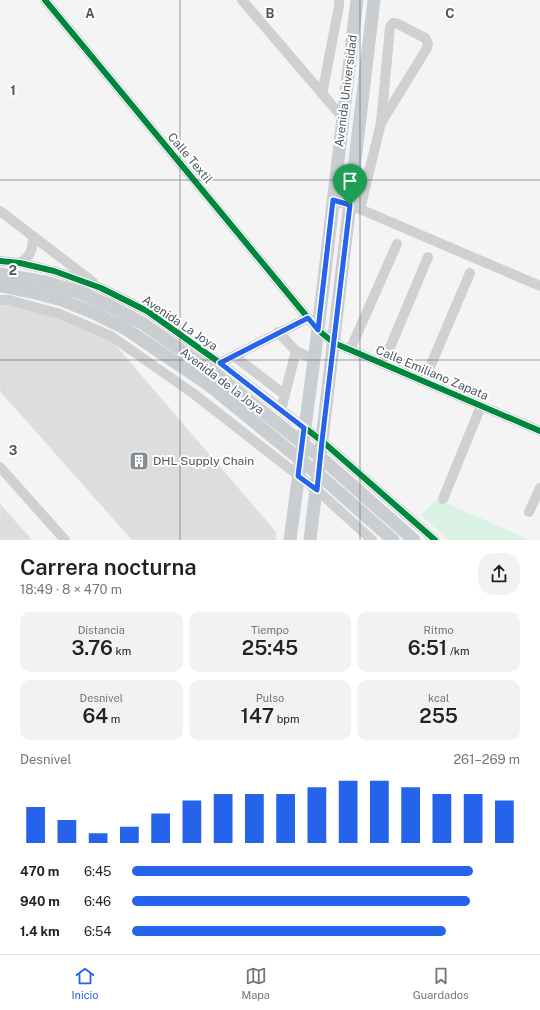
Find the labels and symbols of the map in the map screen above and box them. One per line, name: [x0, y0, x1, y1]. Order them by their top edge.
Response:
text: A: [85, 6, 95, 21]
text: B: [266, 6, 275, 21]
text: C: [445, 6, 455, 21]
street label: Avenida Universidad: [332, 34, 360, 148]
text: 1: [10, 83, 16, 98]
street label: Calle Textil: [165, 130, 215, 186]
pin: [333, 164, 367, 205]
text: 2: [9, 263, 17, 278]
street label: Avenida La Joya: [140, 293, 220, 353]
street label: Calle Emiliano Zapata: [374, 343, 490, 403]
street label: Avenida de la Joya: [177, 345, 267, 417]
text: 3: [9, 443, 18, 458]
building icon: DHL Supply Chain: [128, 450, 150, 472]
place label: DHL Supply Chain: [153, 454, 254, 468]

